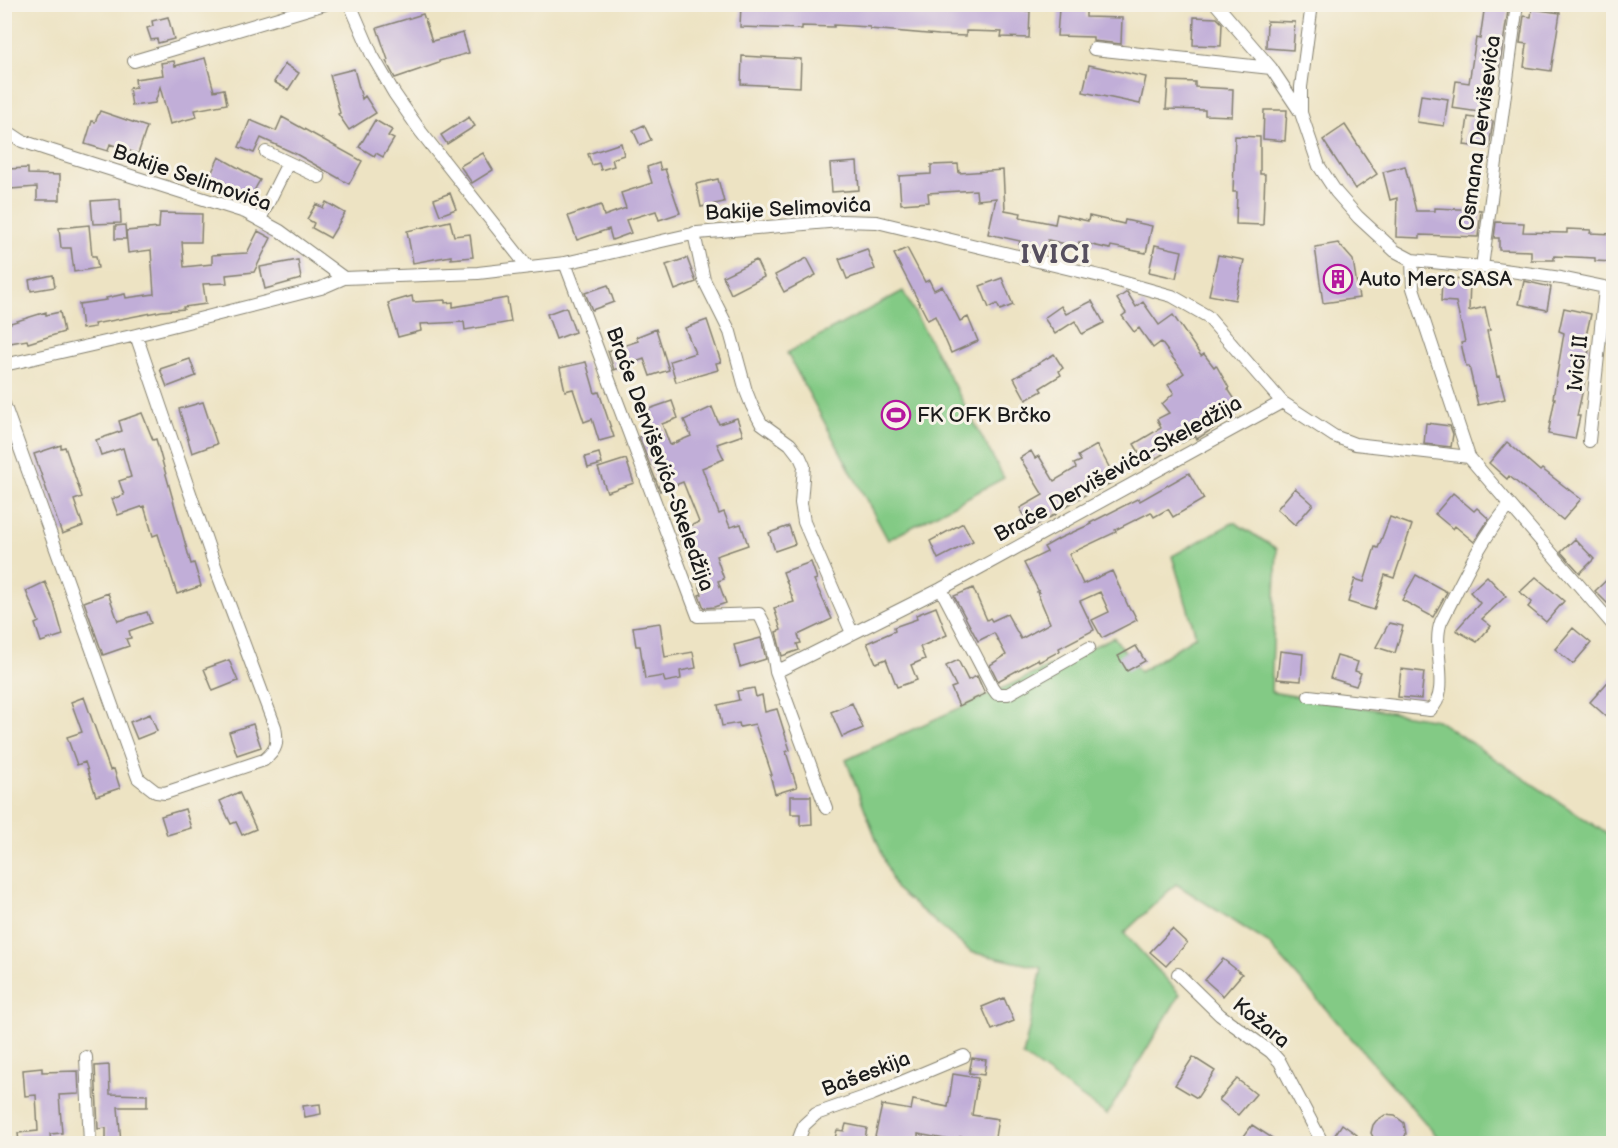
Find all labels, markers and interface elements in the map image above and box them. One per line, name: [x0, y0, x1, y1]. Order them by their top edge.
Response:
street label: Osmana Derviševića: [1454, 34, 1506, 232]
street label: Bakije Selimovića: [109, 139, 275, 217]
street label: Bakije Selimovića: [704, 192, 872, 226]
district label: IVICI: [1021, 239, 1091, 271]
building icon: Auto Merc SASA: [1322, 263, 1354, 295]
place label: Auto Merc SASA: [1359, 267, 1512, 292]
street label: Braće Derviševića-Skeledžija: [601, 324, 719, 594]
street label: Ivici II: [1563, 334, 1593, 392]
street label: Braće Derviševića-Skeledžija: [990, 390, 1246, 548]
sports icon: FK OFK Brčko: [880, 399, 912, 431]
place label: FK OFK Brčko: [917, 403, 1051, 428]
street label: Kožara: [1227, 992, 1295, 1054]
street label: Bašeskija: [818, 1046, 914, 1102]

